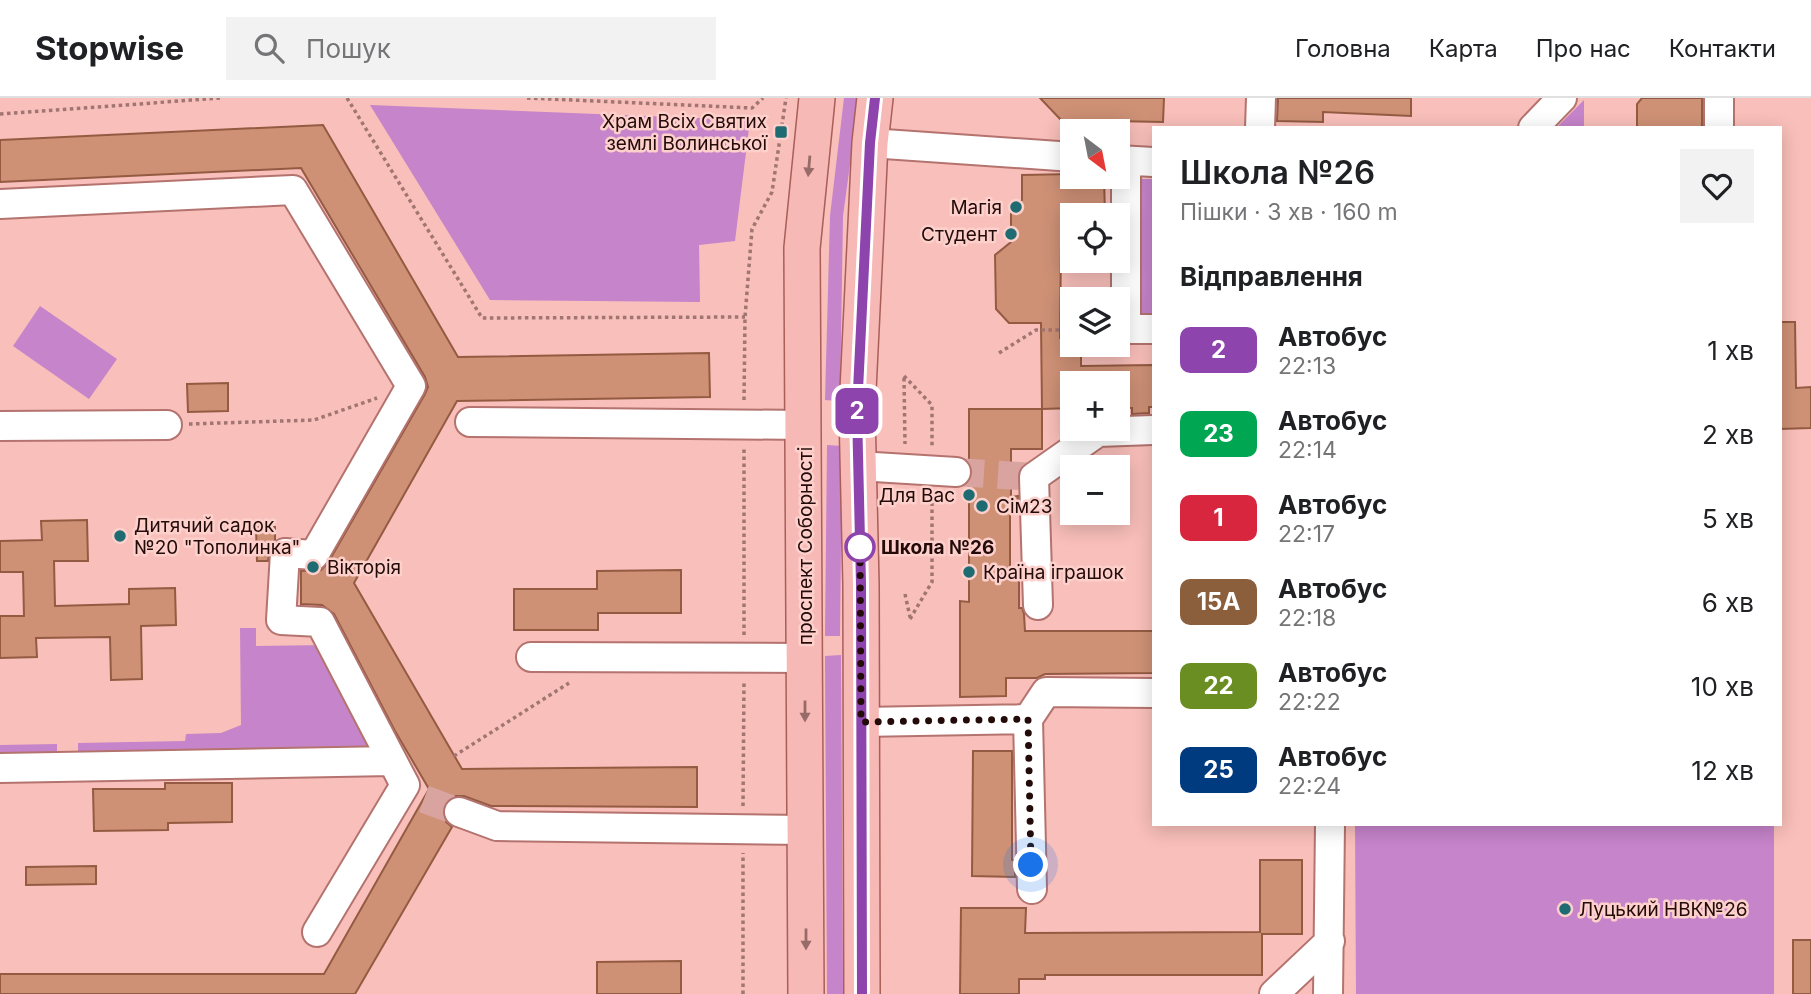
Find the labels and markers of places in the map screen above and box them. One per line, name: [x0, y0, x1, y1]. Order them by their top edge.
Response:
place label: Храм Всіх Святих землі Волинської: [602, 110, 768, 155]
marker: Храм Всіх Святих землі Волинської: [773, 124, 789, 140]
place label: Магія: [950, 196, 1002, 219]
marker: Магія: [1008, 199, 1024, 215]
place label: Студент: [921, 223, 997, 246]
marker: Студент: [1003, 226, 1019, 242]
place label: Для Вас: [879, 484, 955, 507]
marker: Для Вас: [961, 487, 977, 503]
place label: Сім23: [996, 495, 1052, 518]
marker: Сім23: [974, 498, 990, 514]
place label: Дитячий садок №20 "Тополинка": [134, 514, 300, 559]
marker: Дитячий садок №20 "Тополинка": [112, 528, 128, 544]
marker: Школа №26: [845, 532, 875, 562]
place label: Школа №26: [881, 536, 994, 559]
place label: Вікторія: [327, 556, 401, 579]
marker: Вікторія: [305, 559, 321, 575]
place label: Країна іграшок: [983, 561, 1124, 584]
marker: Країна іграшок: [961, 564, 977, 580]
place label: Луцький НВК№26: [1579, 898, 1748, 921]
marker: Луцький НВК№26: [1557, 901, 1573, 917]

